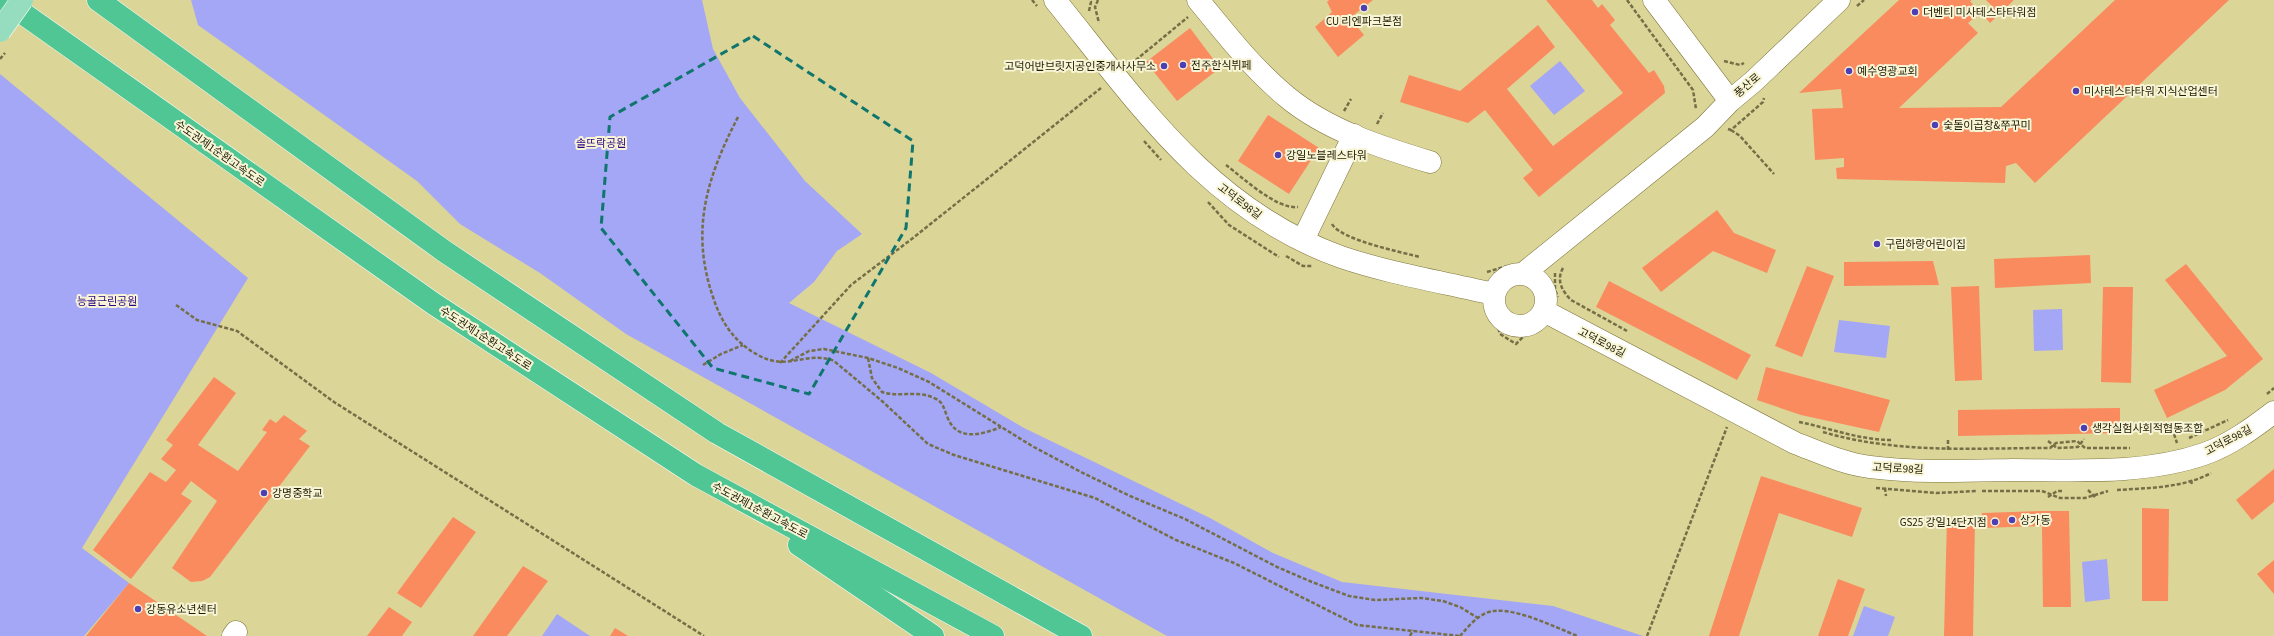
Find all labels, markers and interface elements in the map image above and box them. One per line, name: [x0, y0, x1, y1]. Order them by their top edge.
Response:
marker: CU 리엔파크본점: [1359, 3, 1369, 13]
place label: 더벤티 미사테스타타워점: [1923, 5, 2037, 20]
marker: 더벤티 미사테스타타워점: [1910, 7, 1920, 17]
place label: CU 리엔파크본점: [1326, 14, 1402, 29]
place label: 전주한식뷔페: [1191, 58, 1252, 73]
place label: 고덕어반브릿지공인중개사사무소: [1004, 59, 1156, 74]
marker: 전주한식뷔페: [1178, 60, 1188, 70]
marker: 고덕어반브릿지공인중개사사무소: [1159, 61, 1169, 71]
place label: 예수영광교회: [1857, 64, 1918, 79]
marker: 예수영광교회: [1844, 66, 1854, 76]
street label: 풍산로: [1731, 70, 1764, 101]
place label: 미사테스타타워 지식산업센터: [2084, 84, 2218, 99]
marker: 미사테스타타워 지식산업센터: [2071, 86, 2081, 96]
street label: 수도권제1순환고속도로: [172, 117, 268, 190]
place label: 숯돌이곱창&쭈꾸미: [1943, 118, 2031, 133]
marker: 숯돌이곱창&쭈꾸미: [1930, 120, 1940, 130]
park label: 솔뜨락공원: [576, 136, 626, 151]
place label: 강일노블레스타워: [1286, 148, 1367, 163]
marker: 강일노블레스타워: [1273, 150, 1283, 160]
street label: 고덕로98길: [1215, 180, 1265, 223]
place label: 구립하랑어린이집: [1885, 237, 1966, 252]
marker: 구립하랑어린이집: [1872, 239, 1882, 249]
park label: 능골근린공원: [77, 294, 137, 309]
street label: 수도권제1순환고속도로: [437, 303, 535, 374]
street label: 고덕로98길: [1575, 324, 1628, 361]
place label: 생각실험사회적협동조합: [2092, 421, 2203, 436]
street label: 고덕로98길: [2202, 422, 2254, 459]
marker: 생각실험사회적협동조합: [2079, 423, 2089, 433]
street label: 고덕로98길: [1872, 460, 1924, 477]
street label: 수도권제1순환고속도로: [709, 479, 810, 542]
place label: 강명중학교: [272, 486, 323, 501]
marker: 강명중학교: [259, 488, 269, 498]
place label: 상가동: [2020, 513, 2050, 528]
place label: GS25 강일14단지점: [1900, 515, 1987, 530]
marker: 상가동: [2007, 515, 2017, 525]
marker: GS25 강일14단지점: [1990, 517, 2000, 527]
place label: 강동유소년센터: [146, 602, 217, 617]
marker: 강동유소년센터: [133, 604, 143, 614]

